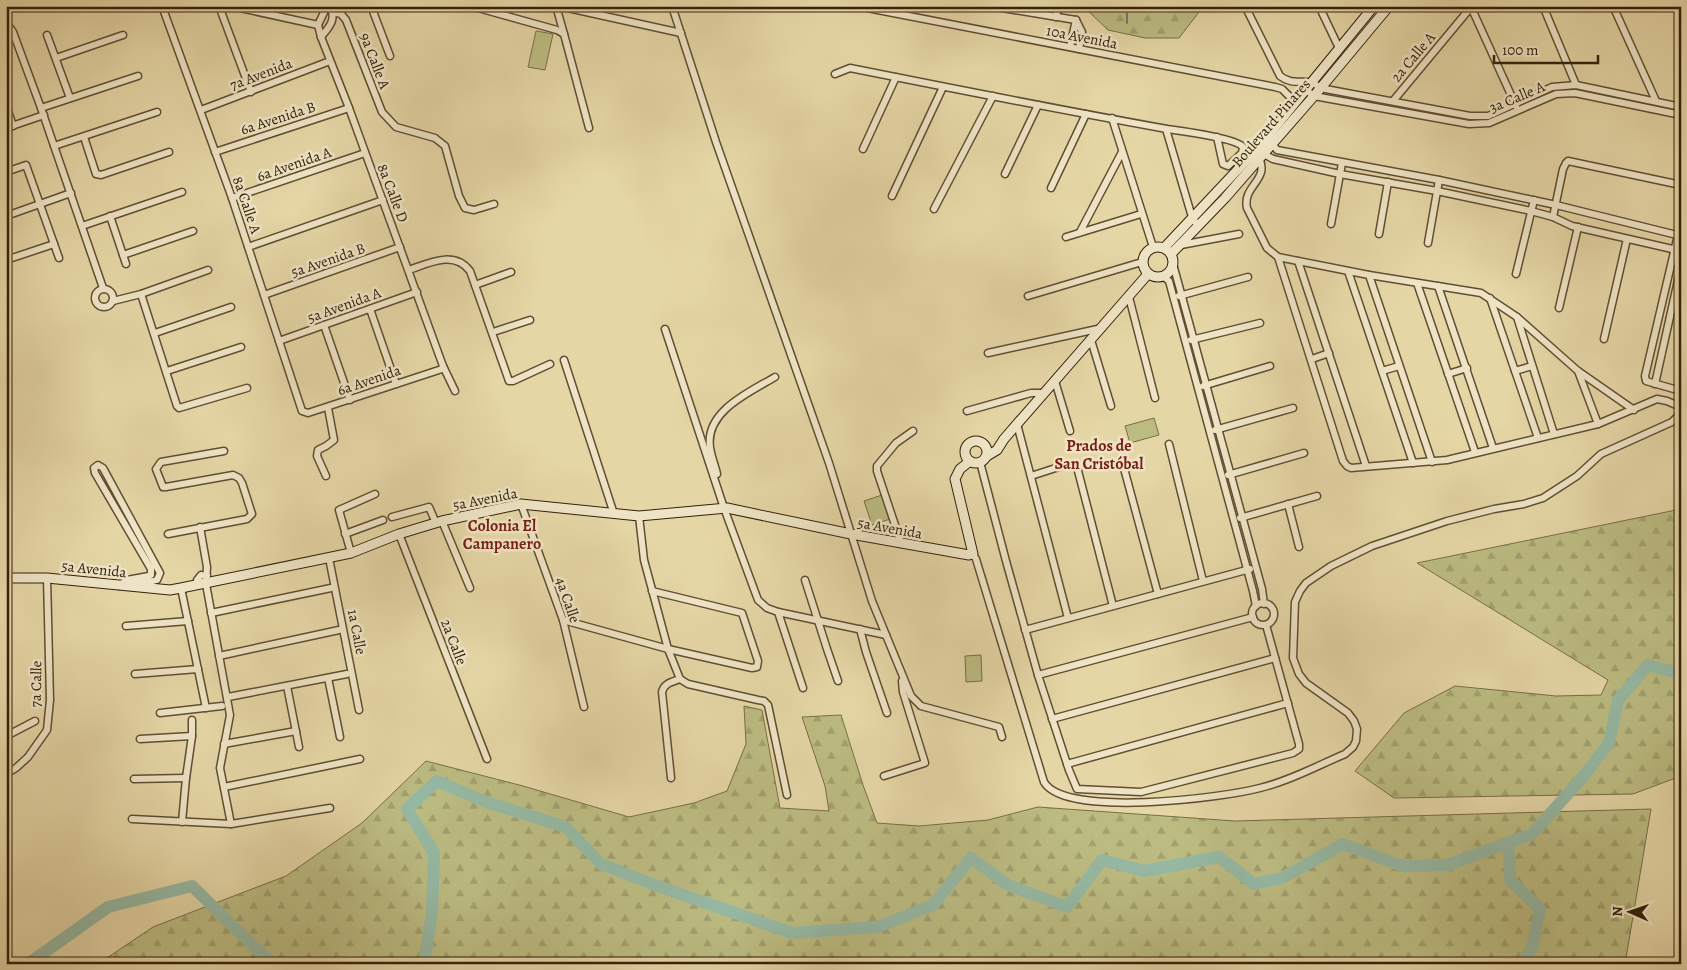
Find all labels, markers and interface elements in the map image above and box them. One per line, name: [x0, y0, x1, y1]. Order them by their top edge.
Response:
street label: 10a Avenida: [1045, 20, 1119, 54]
street label: 2a Calle A: [1386, 28, 1440, 86]
street label: 9a Calle A: [355, 30, 395, 92]
scale bar: [1494, 32, 1598, 64]
text: 100 m: [1502, 40, 1539, 60]
street label: 7a Avenida: [227, 53, 295, 95]
street label: Boulevard Pinares: [1227, 75, 1315, 171]
street label: 3a Calle A: [1486, 76, 1548, 118]
street label: 6a Avenida B: [238, 96, 318, 140]
street label: 6a Avenida A: [254, 142, 334, 186]
street label: 8a Calle D: [373, 161, 413, 225]
street label: 8a Calle A: [228, 174, 266, 237]
street label: 5a Avenida B: [288, 238, 368, 282]
street label: 5a Avenida A: [304, 282, 384, 328]
street label: 6a Avenida: [335, 360, 403, 400]
district label: Prados de San Cristóbal: [1055, 435, 1144, 475]
street label: 5a Avenida: [451, 483, 519, 515]
street label: 5a Avenida: [856, 512, 924, 544]
district label: Colonia El Campanero: [463, 515, 541, 555]
street label: 5a Avenida: [60, 556, 128, 582]
street label: 4a Calle: [551, 574, 585, 626]
street label: 1a Calle: [343, 608, 371, 657]
street label: 2a Calle: [436, 616, 472, 668]
street label: 7a Calle: [26, 660, 46, 708]
north arrow: [1604, 888, 1654, 938]
text: N: [1608, 906, 1627, 917]

